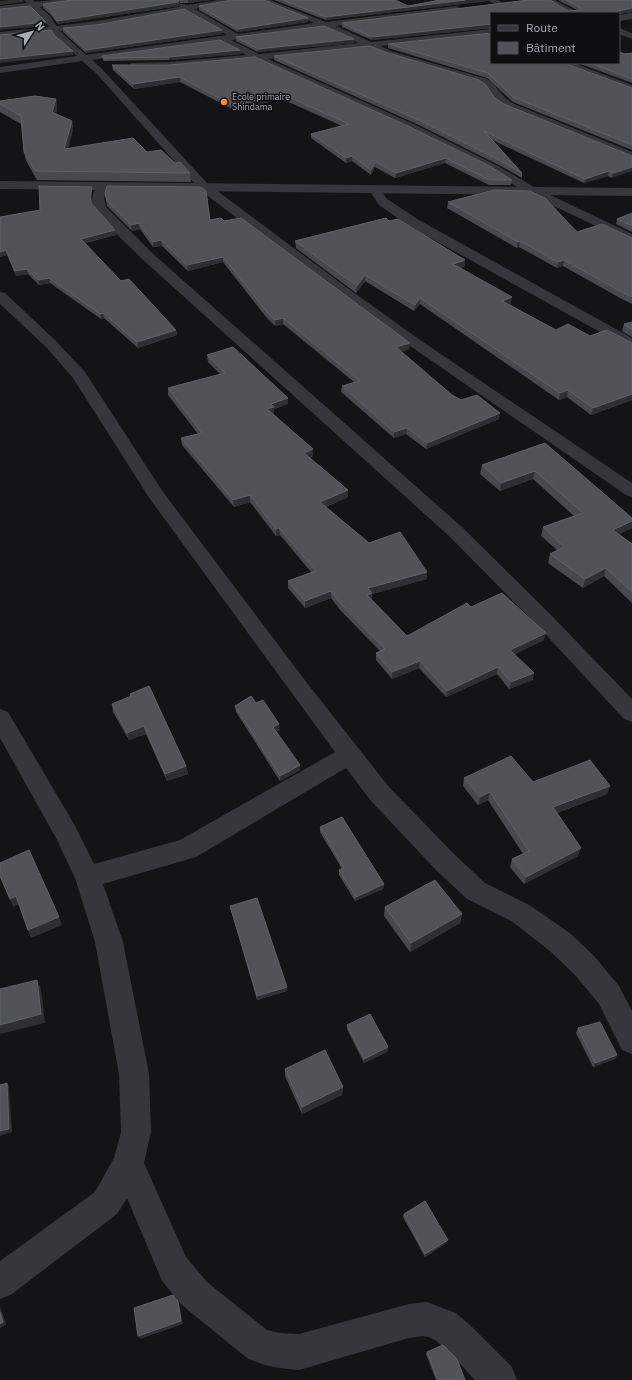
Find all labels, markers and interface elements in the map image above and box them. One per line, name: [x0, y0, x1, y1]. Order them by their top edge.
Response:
north arrow: [12, 12, 52, 52]
legend: [490, 12, 620, 64]
text: N: [32, 19, 48, 33]
text: Route: [526, 20, 558, 35]
text: Bâtiment: [526, 40, 576, 55]
place label: Ecole primaire Shindama: [232, 91, 290, 112]
marker: Ecole primaire Shindama: [219, 97, 229, 107]

